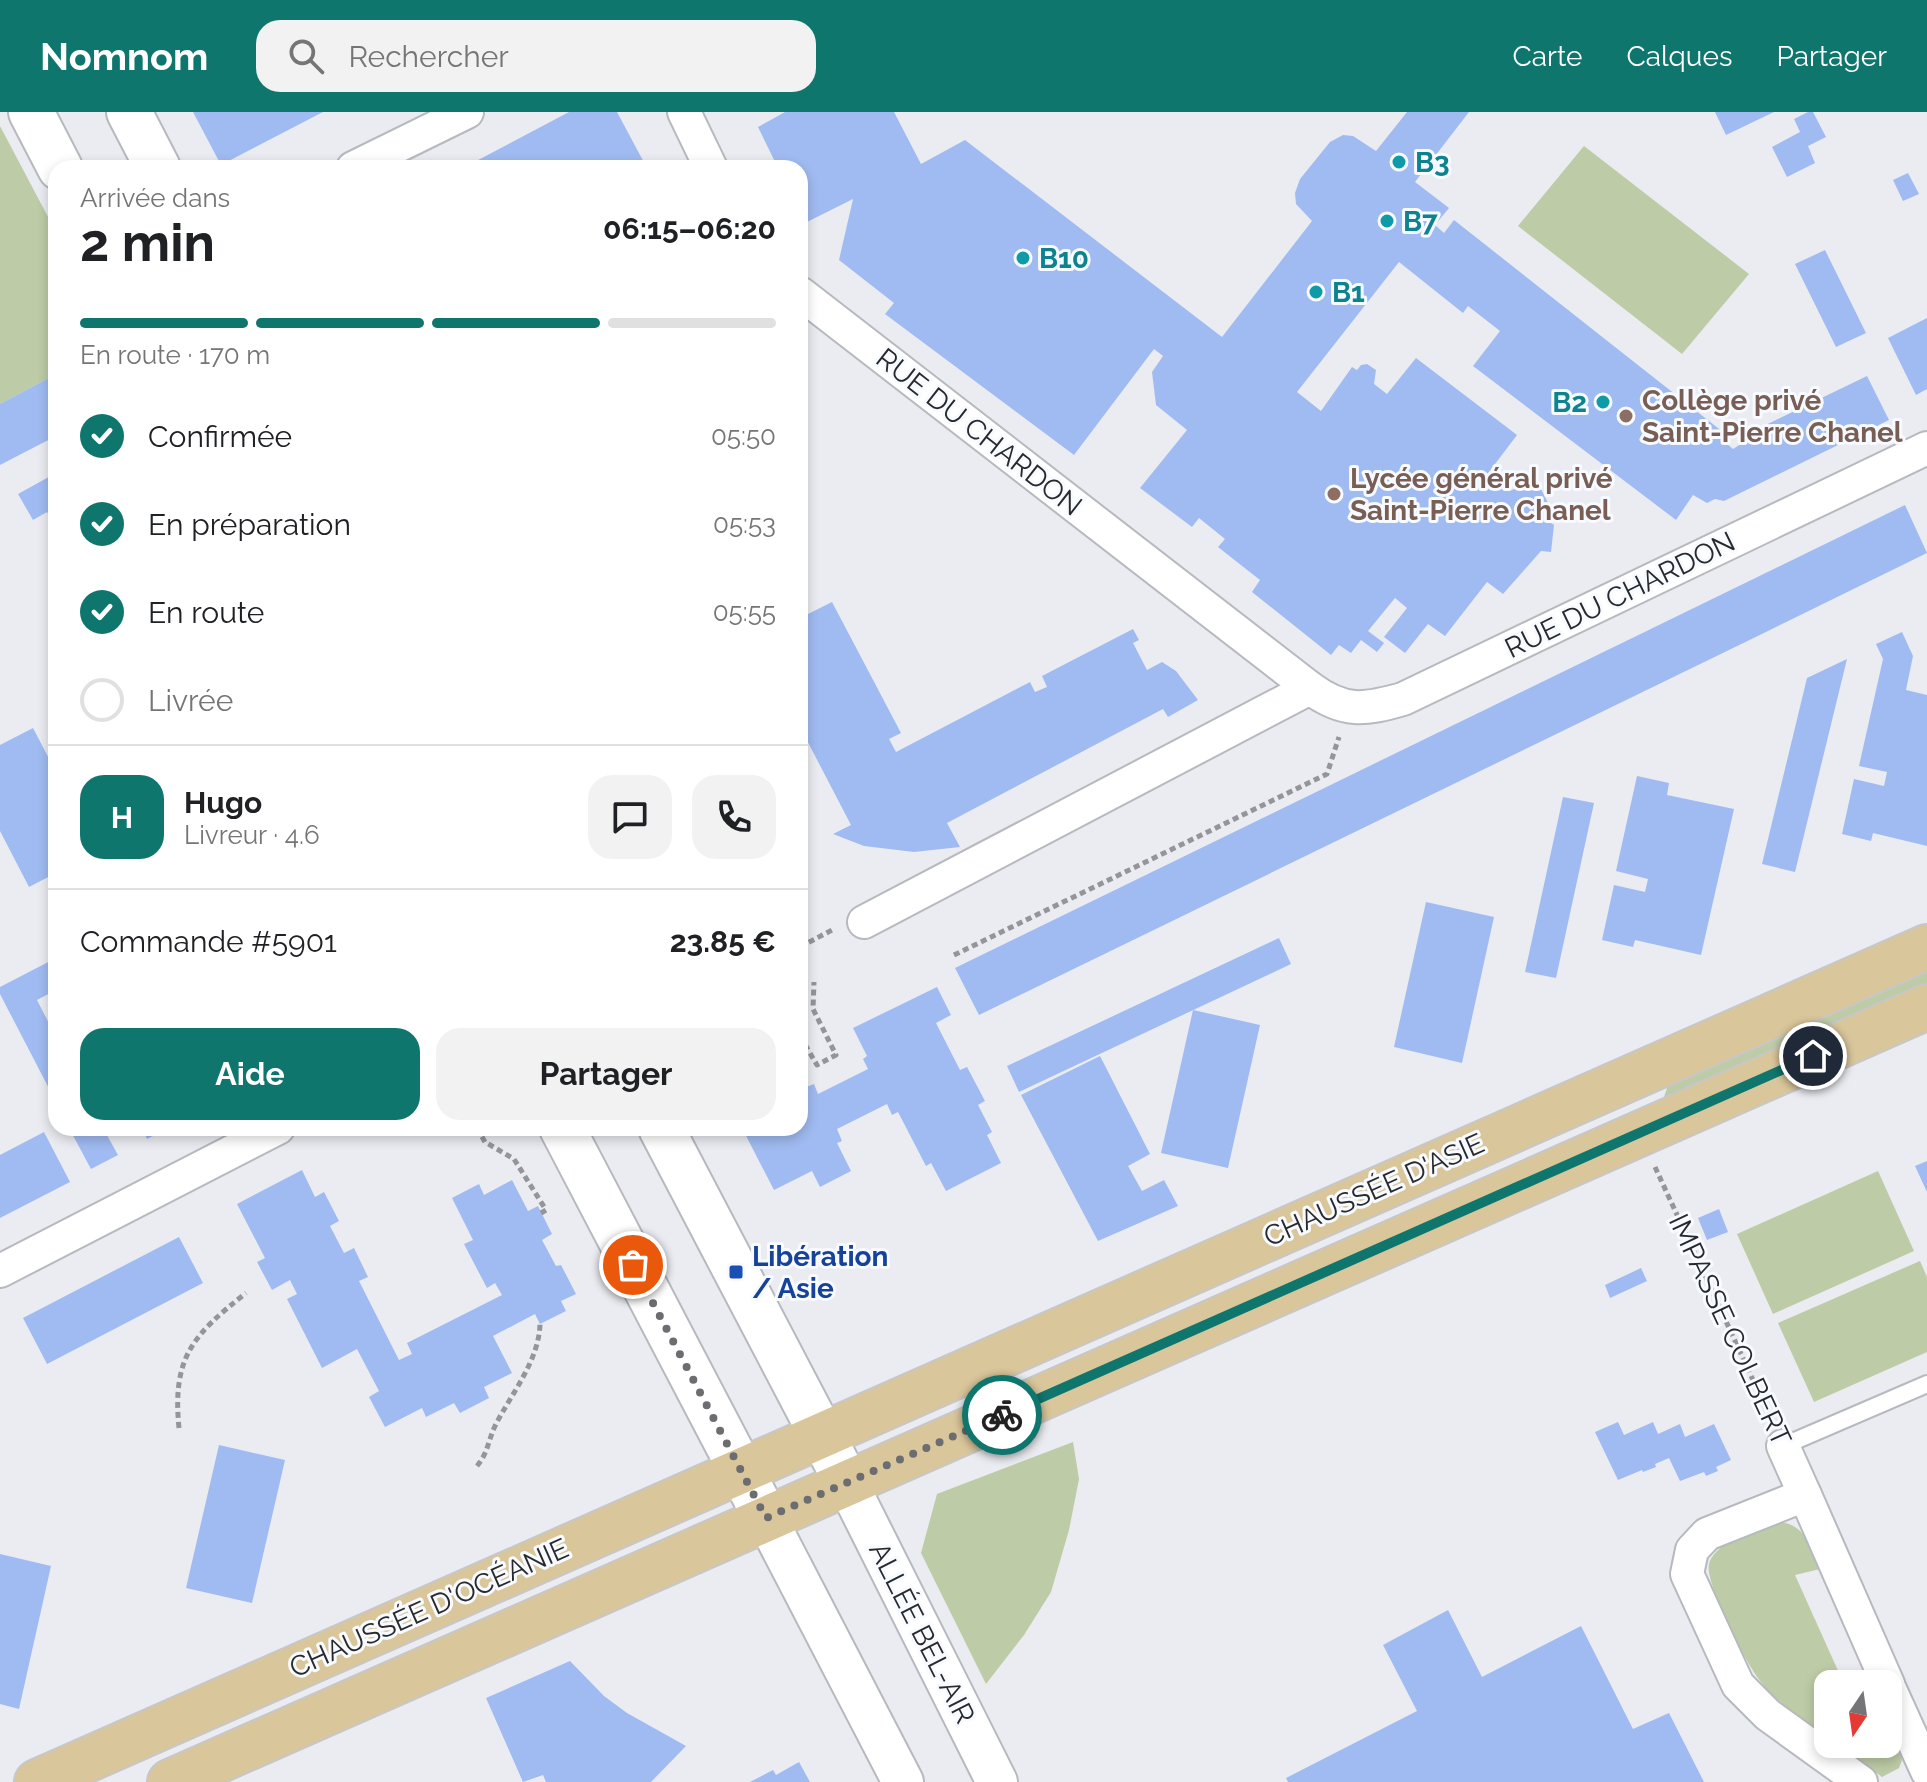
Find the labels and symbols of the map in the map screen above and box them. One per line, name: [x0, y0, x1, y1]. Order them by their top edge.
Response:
place label: B3: [1415, 146, 1450, 179]
marker: B3: [1390, 153, 1408, 171]
place label: B7: [1403, 205, 1438, 238]
marker: B7: [1378, 212, 1396, 230]
place label: B10: [1039, 242, 1089, 275]
marker: B10: [1014, 249, 1032, 267]
place label: B1: [1332, 276, 1365, 309]
marker: B1: [1307, 283, 1325, 301]
street label: RUE DU CHARDON: [870, 342, 1088, 522]
place label: Collège privé Saint-Pierre Chanel: [1642, 384, 1903, 449]
place label: B2: [1552, 386, 1587, 419]
marker: B2: [1594, 393, 1612, 411]
marker: Collège privé Saint-Pierre Chanel: [1617, 407, 1635, 425]
place label: Lycée général privé Saint-Pierre Chanel: [1350, 462, 1613, 527]
marker: Lycée général privé Saint-Pierre Chanel: [1325, 485, 1343, 503]
street label: RUE DU CHARDON: [1500, 525, 1740, 665]
pin: [1779, 1022, 1847, 1090]
street label: CHAUSSÉE D'ASIE: [1259, 1127, 1489, 1253]
street label: IMPASSE COLBERT: [1662, 1209, 1798, 1451]
pin: [599, 1231, 667, 1299]
place label: Libération / Asie: [752, 1240, 888, 1305]
marker: Libération / Asie: [727, 1263, 745, 1281]
courier: [962, 1375, 1042, 1455]
street label: CHAUSSÉE D'OCÉANIE: [284, 1532, 574, 1684]
street label: ALLÉE BEL-AIR: [862, 1537, 982, 1729]
north arrow: [1814, 1670, 1902, 1758]

